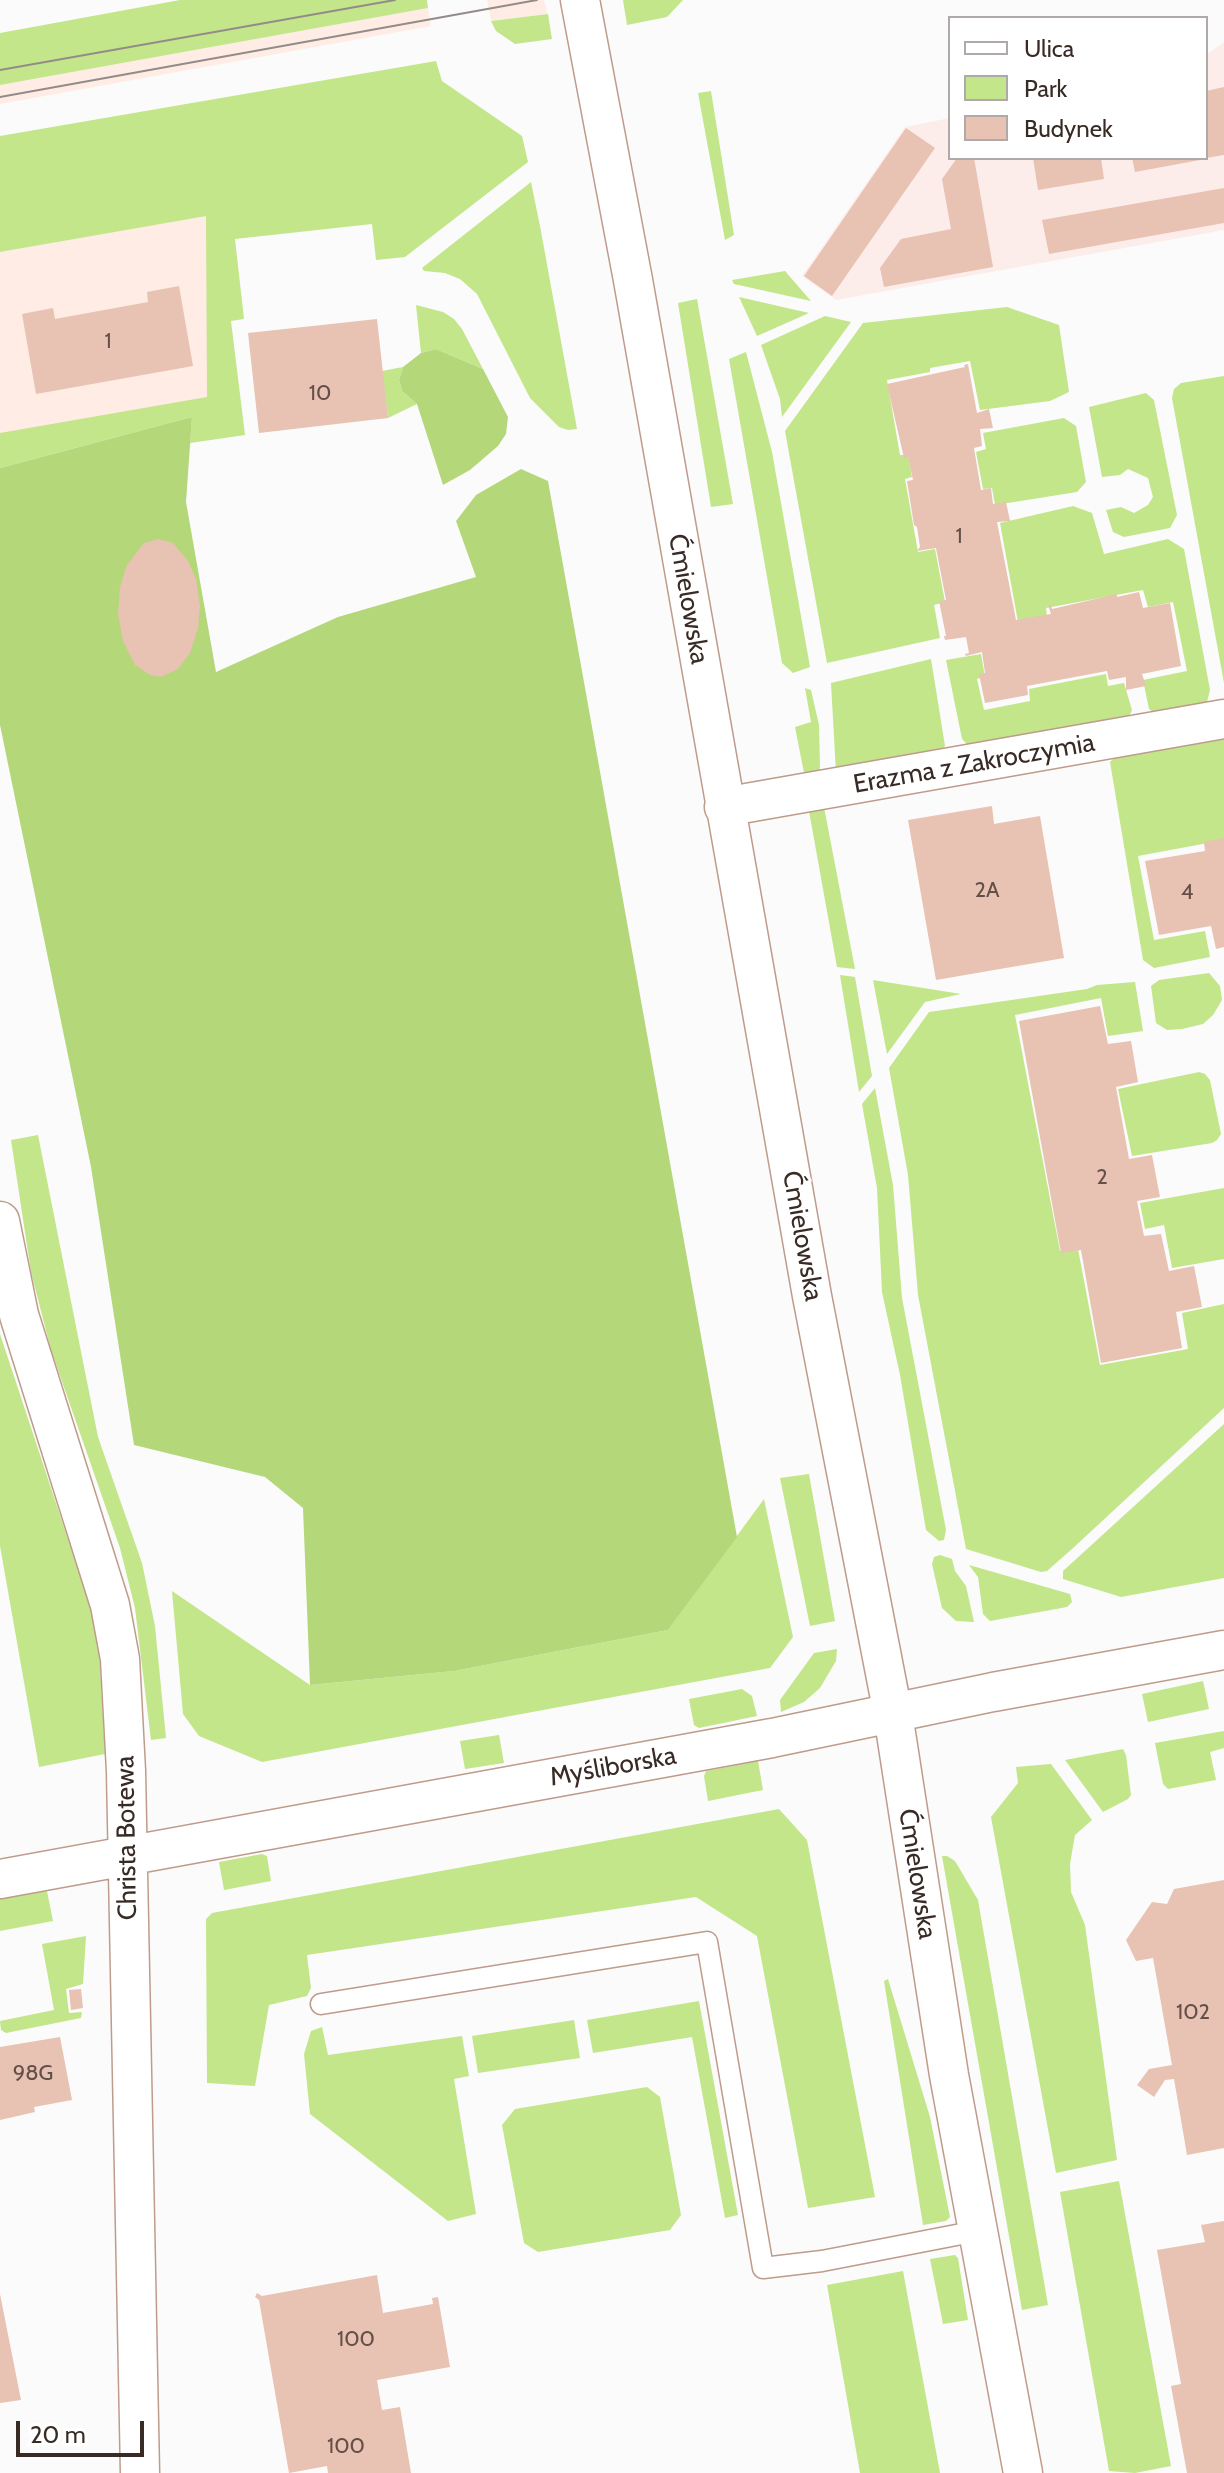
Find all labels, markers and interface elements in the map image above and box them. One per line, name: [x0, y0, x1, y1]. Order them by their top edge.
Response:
legend: [948, 16, 1208, 160]
text: Ulica: [1024, 34, 1074, 63]
text: Park: [1024, 74, 1067, 103]
text: Budynek: [1024, 114, 1113, 143]
house number: 1: [104, 329, 112, 355]
house number: 10: [309, 381, 331, 407]
house number: 1: [955, 524, 963, 550]
street label: Ćmielowska: [661, 532, 715, 666]
street label: Erazma z Zakroczymia: [851, 727, 1097, 801]
house number: 2A: [974, 878, 1000, 904]
house number: 4: [1181, 880, 1193, 906]
house number: 2: [1096, 1165, 1108, 1191]
street label: Ćmielowska: [775, 1169, 829, 1303]
street label: Myśliborska: [547, 1741, 679, 1793]
street label: Christa Botewa: [110, 1755, 144, 1921]
street label: Ćmielowska: [891, 1807, 943, 1941]
house number: 102: [1176, 2000, 1210, 2026]
house number: 98G: [13, 2061, 53, 2087]
house number: 100: [337, 2327, 375, 2353]
scale bar: [20, 2405, 148, 2455]
text: 20 m: [30, 2420, 86, 2449]
house number: 100: [327, 2434, 365, 2460]

